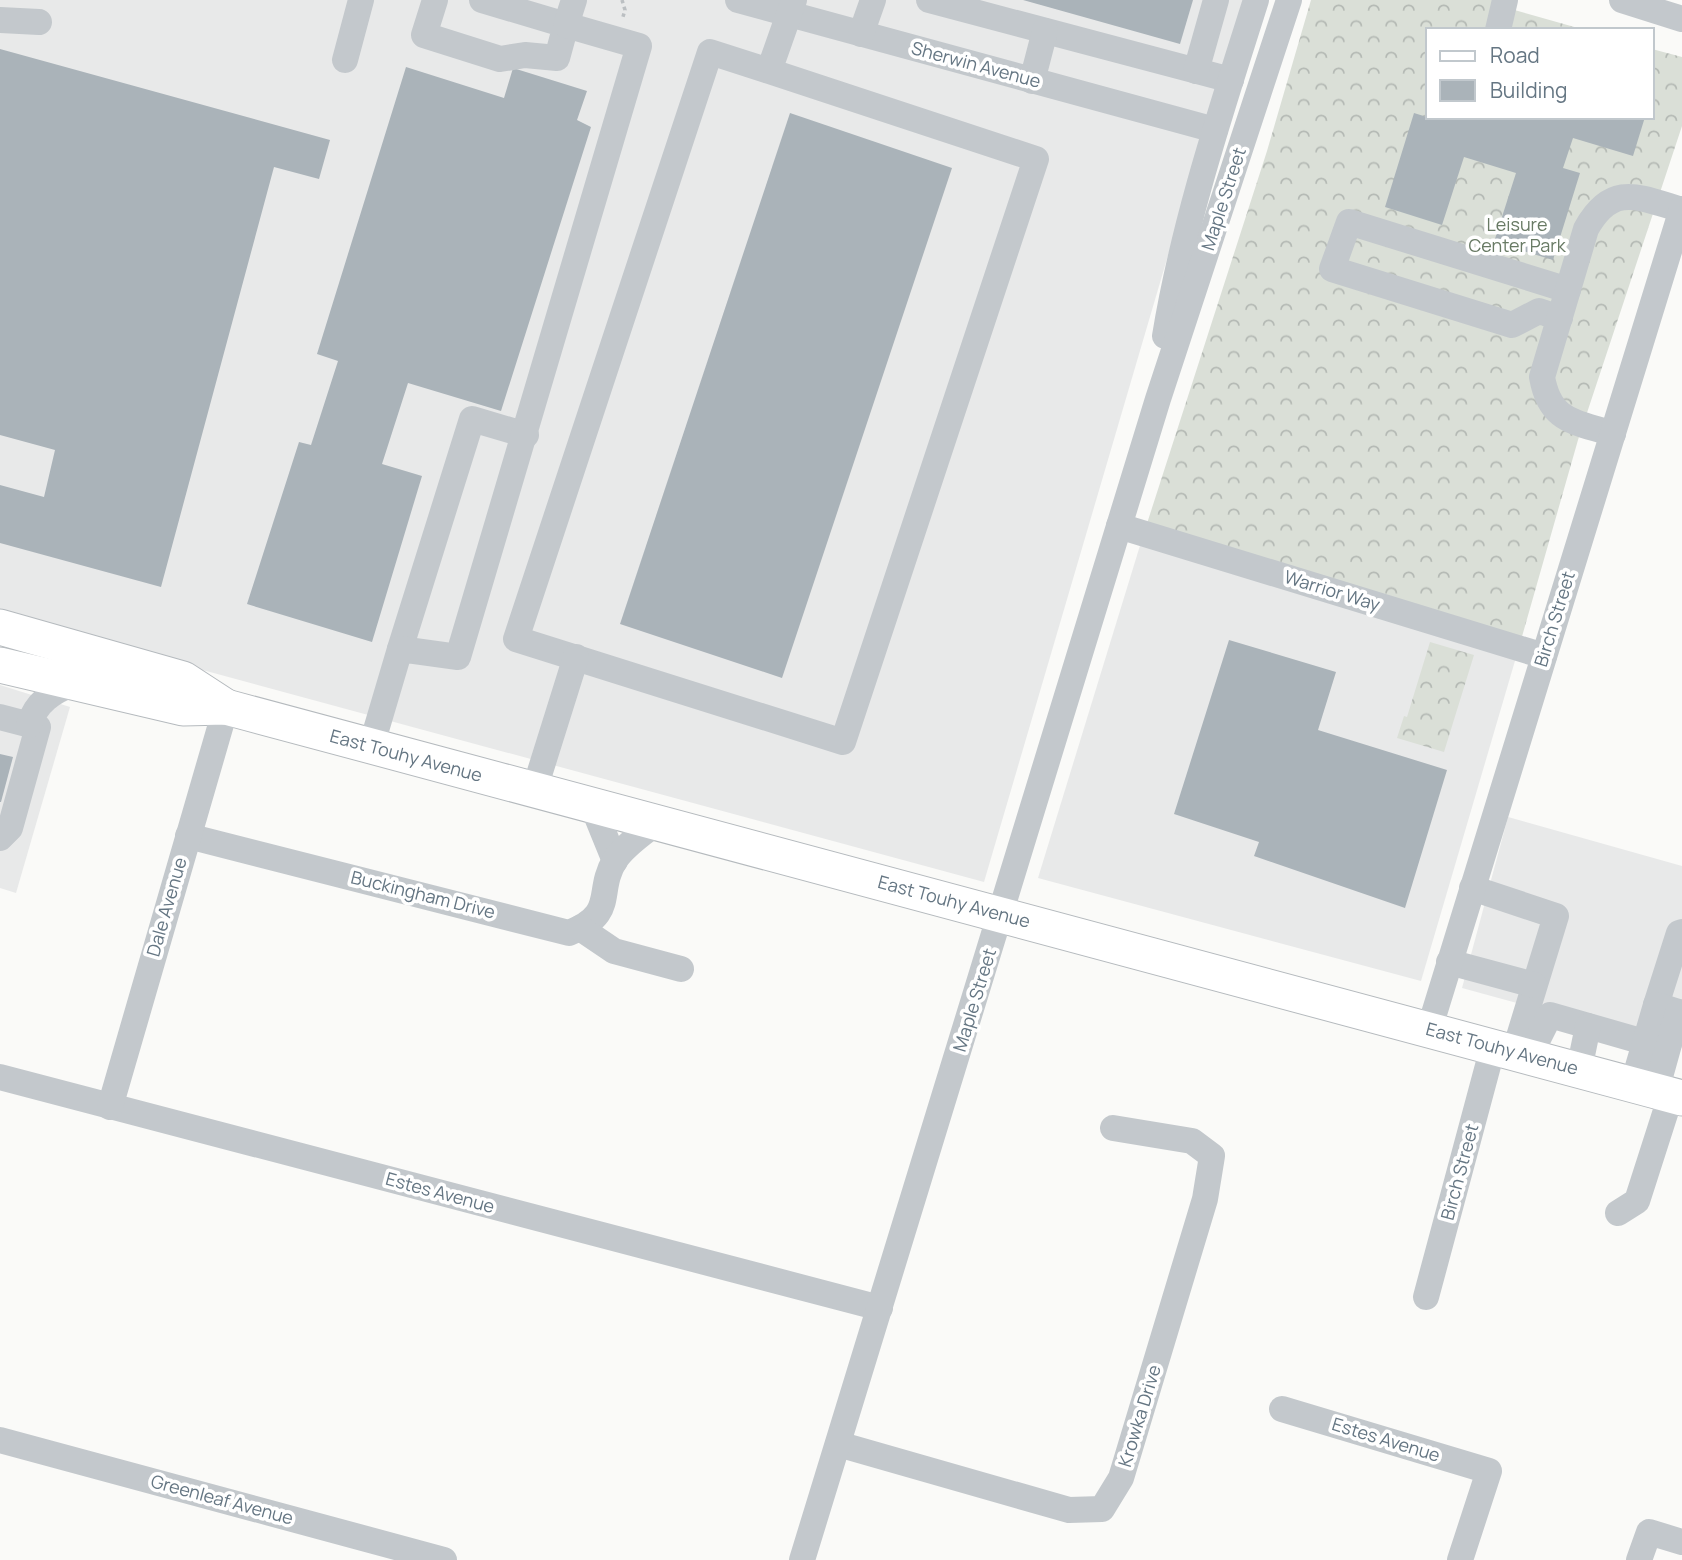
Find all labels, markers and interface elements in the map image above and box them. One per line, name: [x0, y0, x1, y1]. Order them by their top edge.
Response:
legend: [1426, 28, 1654, 119]
street label: Sherwin Avenue: [909, 35, 1043, 93]
text: Road: [1490, 41, 1540, 69]
text: Building: [1490, 76, 1567, 104]
street label: Maple Street: [1195, 144, 1251, 253]
park label: Leisure Center Park: [1468, 212, 1567, 257]
street label: Warrior Way: [1281, 564, 1384, 616]
street label: Birch Street: [1528, 568, 1580, 669]
street label: East Touhy Avenue: [328, 723, 485, 787]
street label: Dale Avenue: [140, 854, 192, 959]
street label: Buckingham Drive: [349, 865, 498, 924]
street label: East Touhy Avenue: [876, 869, 1033, 933]
street label: Maple Street: [947, 945, 1001, 1054]
street label: East Touhy Avenue: [1424, 1016, 1581, 1080]
street label: Birch Street: [1435, 1121, 1483, 1223]
street label: Estes Avenue: [383, 1166, 497, 1218]
street label: Krowka Drive: [1112, 1362, 1166, 1470]
street label: Estes Avenue: [1329, 1411, 1443, 1467]
street label: Greenleaf Avenue: [148, 1468, 296, 1530]

